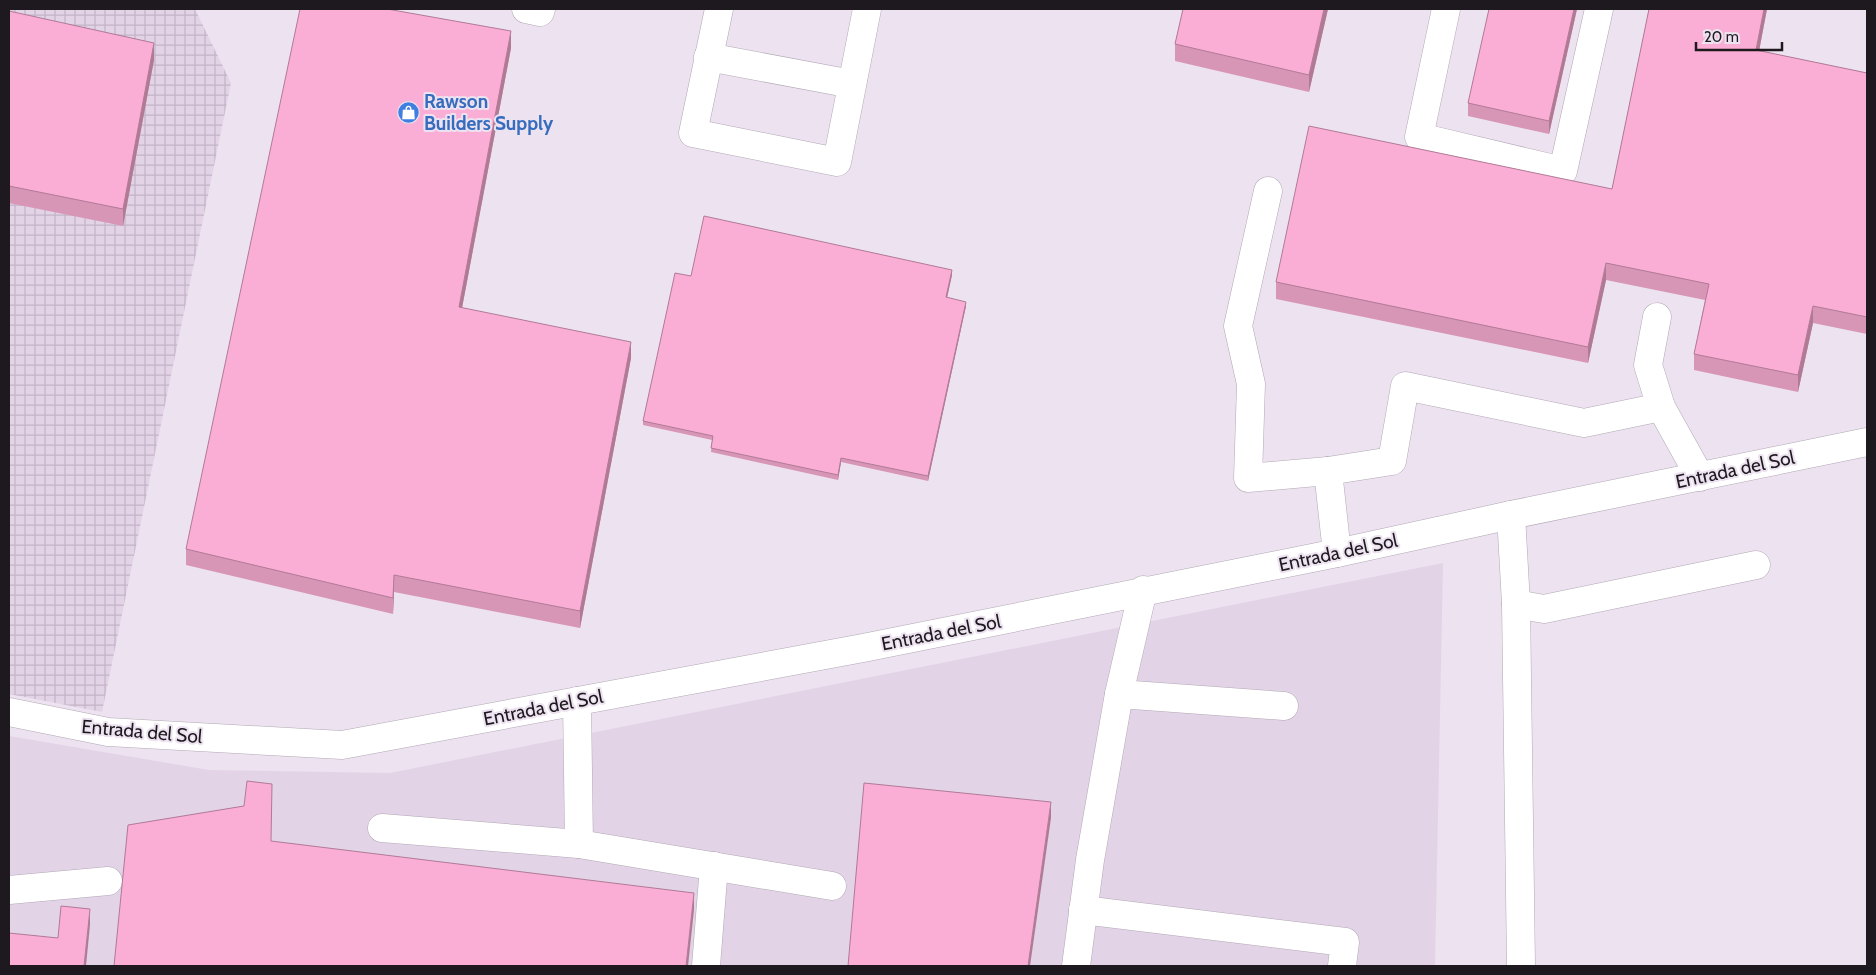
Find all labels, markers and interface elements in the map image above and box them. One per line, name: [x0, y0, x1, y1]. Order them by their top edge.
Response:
scale bar: [1696, 20, 1782, 52]
text: 20 m: [1704, 28, 1739, 46]
place label: Rawson Builders Supply: [424, 90, 554, 135]
shop icon: Rawson Builders Supply: [396, 100, 420, 124]
street label: Entrada del Sol: [1673, 446, 1797, 493]
street label: Entrada del Sol: [1276, 529, 1400, 576]
street label: Entrada del Sol: [879, 610, 1003, 655]
street label: Entrada del Sol: [481, 685, 605, 730]
street label: Entrada del Sol: [81, 715, 204, 748]

